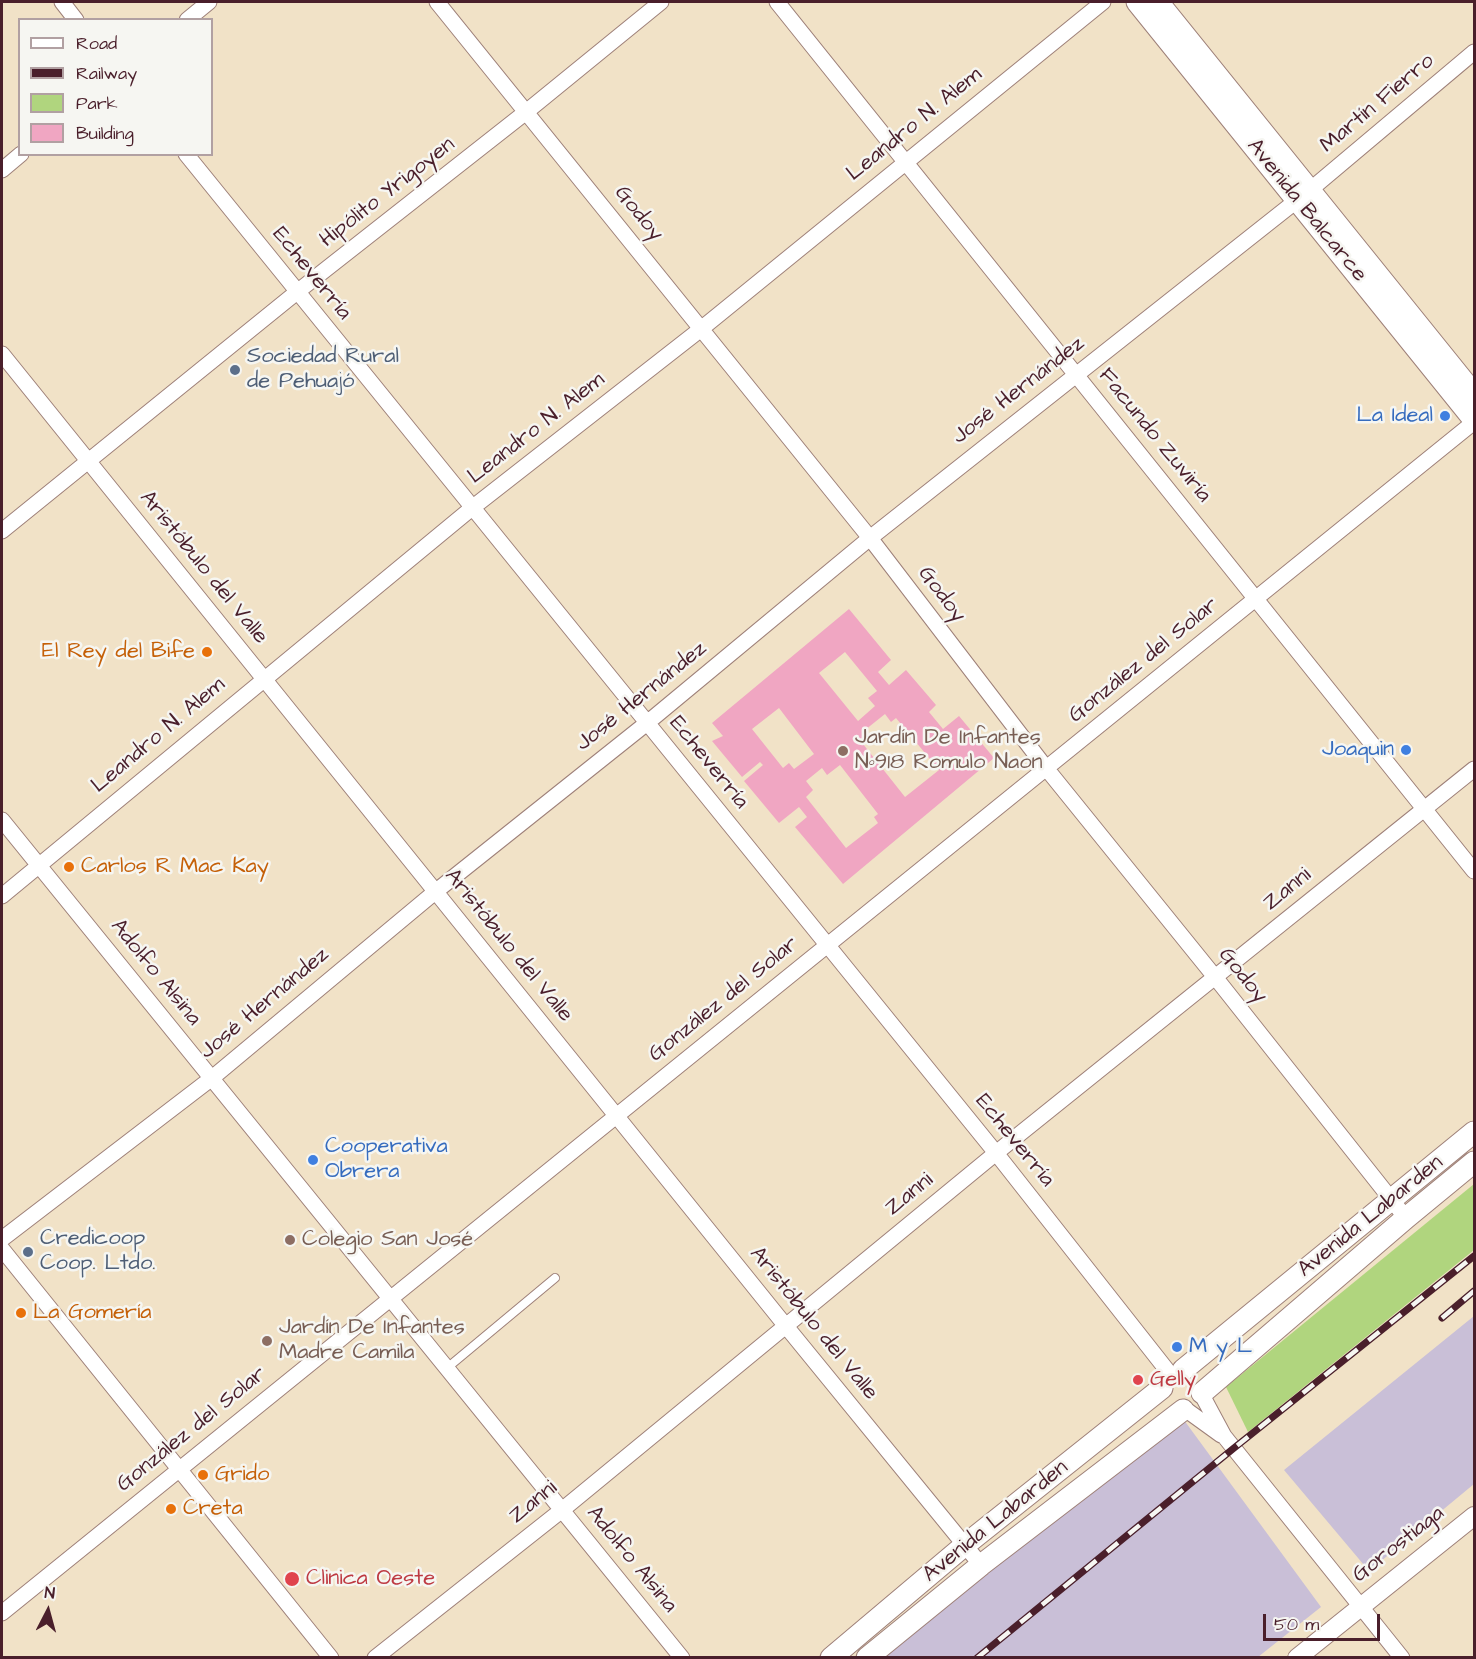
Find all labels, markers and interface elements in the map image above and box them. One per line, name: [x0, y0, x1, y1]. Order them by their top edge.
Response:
legend: [18, 18, 213, 156]
text: Road: [76, 31, 117, 56]
street label: Martín Fierro: [1316, 49, 1440, 159]
text: Railway: [76, 61, 137, 86]
street label: Leandro N. Alem: [842, 62, 988, 188]
text: Park: [76, 91, 118, 116]
text: Building: [76, 121, 134, 146]
street label: Hipólito Yrigoyen: [315, 132, 461, 254]
street label: Avenida Balcarce: [1240, 134, 1372, 288]
street label: Godoy: [608, 181, 668, 247]
street label: Echeverría: [266, 222, 356, 326]
street label: José Hernández: [948, 331, 1090, 451]
place label: Sociedad Rural de Pehuajó: [247, 344, 399, 396]
marker: Sociedad Rural de Pehuajó: [228, 363, 242, 377]
street label: Facundo Zuviría: [1092, 364, 1216, 508]
street label: Leandro N. Alem: [463, 367, 611, 491]
place label: La Ideal: [1357, 403, 1433, 429]
marker: La Ideal: [1438, 409, 1452, 423]
street label: Aristóbulo del Valle: [133, 486, 273, 650]
street label: Godoy: [911, 562, 971, 628]
street label: González del Solar: [1064, 593, 1224, 729]
street label: José Hernández: [571, 636, 713, 758]
place label: El Rey del Bife: [42, 639, 195, 665]
marker: El Rey del Bife: [200, 645, 214, 659]
street label: Leandro N. Alem: [87, 672, 231, 800]
street label: Echeverría: [663, 711, 753, 815]
place label: Jardín De Infantes Nº918 Romulo Naon: [855, 725, 1043, 776]
place label: Joaquin: [1322, 737, 1394, 763]
marker: Joaquin: [1399, 743, 1413, 757]
marker: Jardín De Infantes Nº918 Romulo Naon: [836, 744, 850, 758]
place label: Carlos R Mac Kay: [81, 854, 269, 880]
marker: Carlos R Mac Kay: [62, 860, 76, 874]
street label: Zanni: [1259, 863, 1317, 917]
street label: Aristóbulo del Valle: [438, 864, 578, 1028]
street label: Adolfo Alsina: [104, 914, 206, 1032]
street label: González del Solar: [644, 932, 804, 1068]
street label: José Hernández: [195, 942, 335, 1066]
street label: Godoy: [1212, 943, 1272, 1009]
street label: Echeverría: [969, 1089, 1059, 1193]
place label: Cooperativa Obrera: [325, 1134, 448, 1186]
street label: Avenida Labarden: [1293, 1150, 1449, 1284]
marker: Cooperativa Obrera: [306, 1153, 320, 1167]
street label: Zanni: [881, 1168, 939, 1222]
place label: Credicoop Coop. Ltdo.: [40, 1226, 155, 1278]
place label: Colegio San José: [302, 1227, 473, 1253]
marker: Colegio San José: [283, 1233, 297, 1247]
street label: Aristóbulo del Valle: [743, 1242, 883, 1406]
marker: Credicoop Coop. Ltdo.: [21, 1245, 35, 1259]
place label: La Gomería: [33, 1300, 152, 1326]
marker: La Gomería: [14, 1306, 28, 1320]
place label: Jardín De Infantes Madre Camila: [279, 1315, 465, 1366]
marker: Jardín De Infantes Madre Camila: [260, 1334, 274, 1348]
place label: M y L: [1189, 1334, 1252, 1360]
marker: M y L: [1170, 1340, 1184, 1354]
street label: González del Solar: [112, 1362, 272, 1498]
place label: Gelly: [1150, 1367, 1196, 1393]
marker: Gelly: [1131, 1373, 1145, 1387]
street label: Avenida Labarden: [918, 1455, 1074, 1589]
place label: Grido: [215, 1462, 269, 1488]
marker: Grido: [196, 1468, 210, 1482]
street label: Zanni: [505, 1476, 563, 1530]
place label: Creta: [183, 1496, 243, 1522]
street label: Adolfo Alsina: [580, 1501, 682, 1619]
street label: Gorostiaga: [1348, 1501, 1450, 1589]
marker: Creta: [164, 1502, 178, 1516]
place label: Clinica Oeste: [306, 1566, 435, 1592]
marker: Clinica Oeste: [283, 1570, 301, 1588]
north arrow: [18, 1581, 78, 1641]
text: N: [44, 1582, 56, 1605]
scale bar: [1266, 1602, 1383, 1640]
text: 50 m: [1274, 1612, 1319, 1637]

